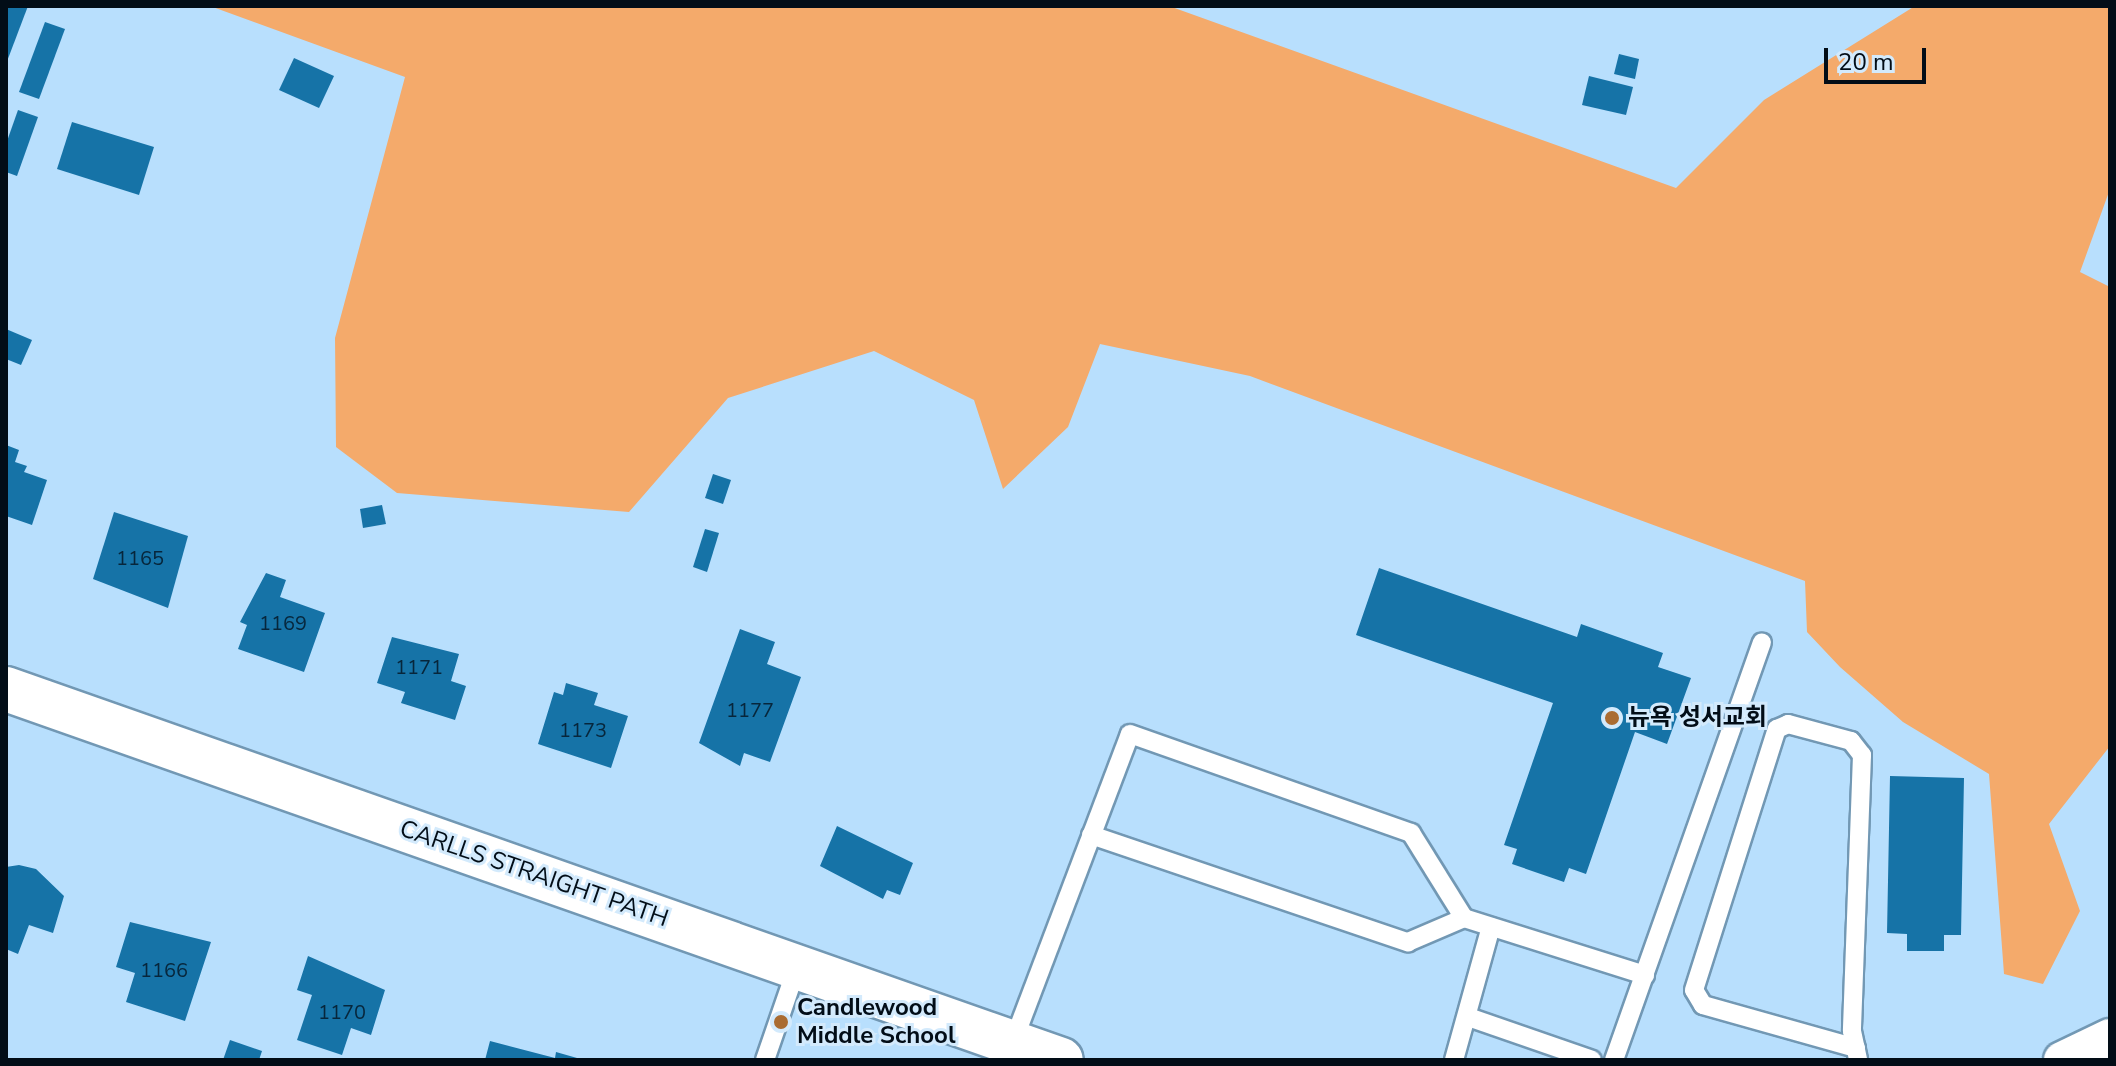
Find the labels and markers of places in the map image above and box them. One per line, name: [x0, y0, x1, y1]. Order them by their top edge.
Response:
place label: 뉴욕 성서교회: [1628, 704, 1767, 732]
marker: 뉴욕 성서교회: [1603, 709, 1621, 727]
place label: Candlewood Middle School: [797, 994, 956, 1050]
marker: Candlewood Middle School: [772, 1013, 790, 1031]

